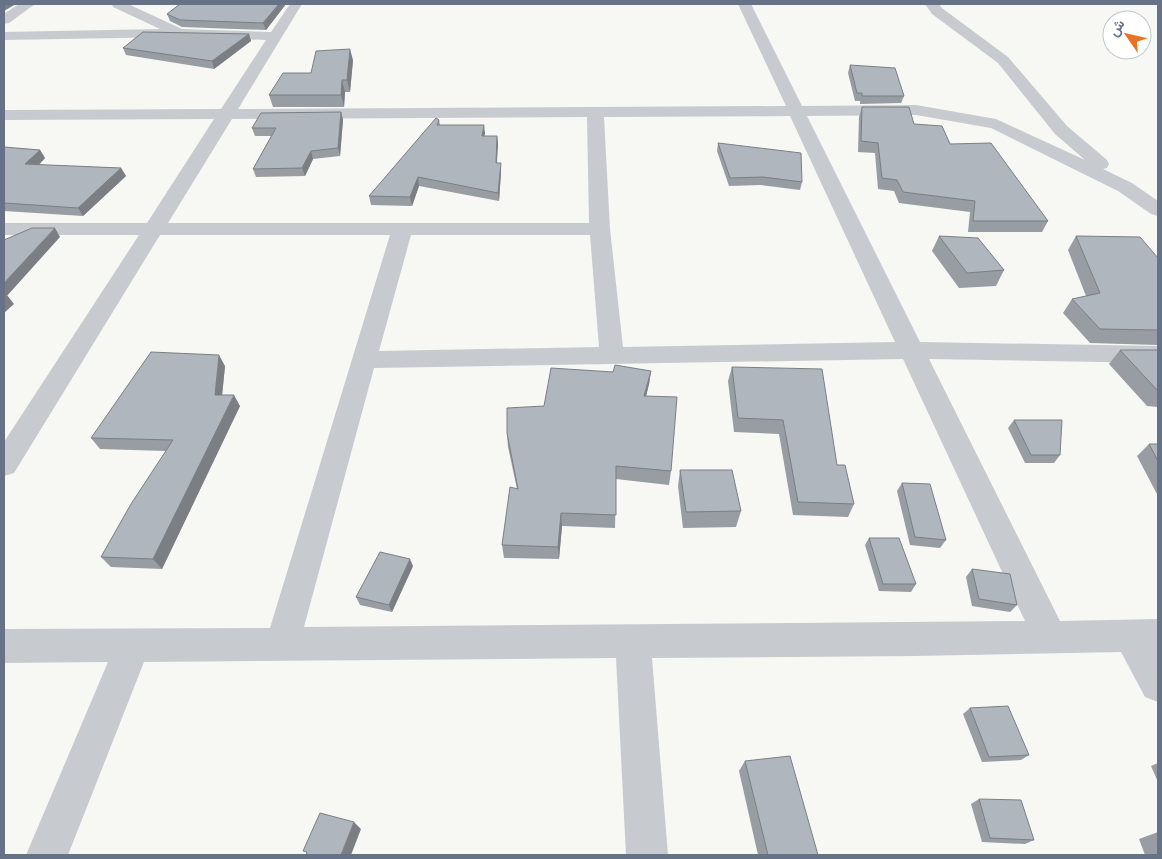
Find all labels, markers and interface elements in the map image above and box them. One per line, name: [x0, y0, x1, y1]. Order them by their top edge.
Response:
north arrow: [1102, 10, 1152, 60]
text: ش: [1104, 16, 1128, 40]

